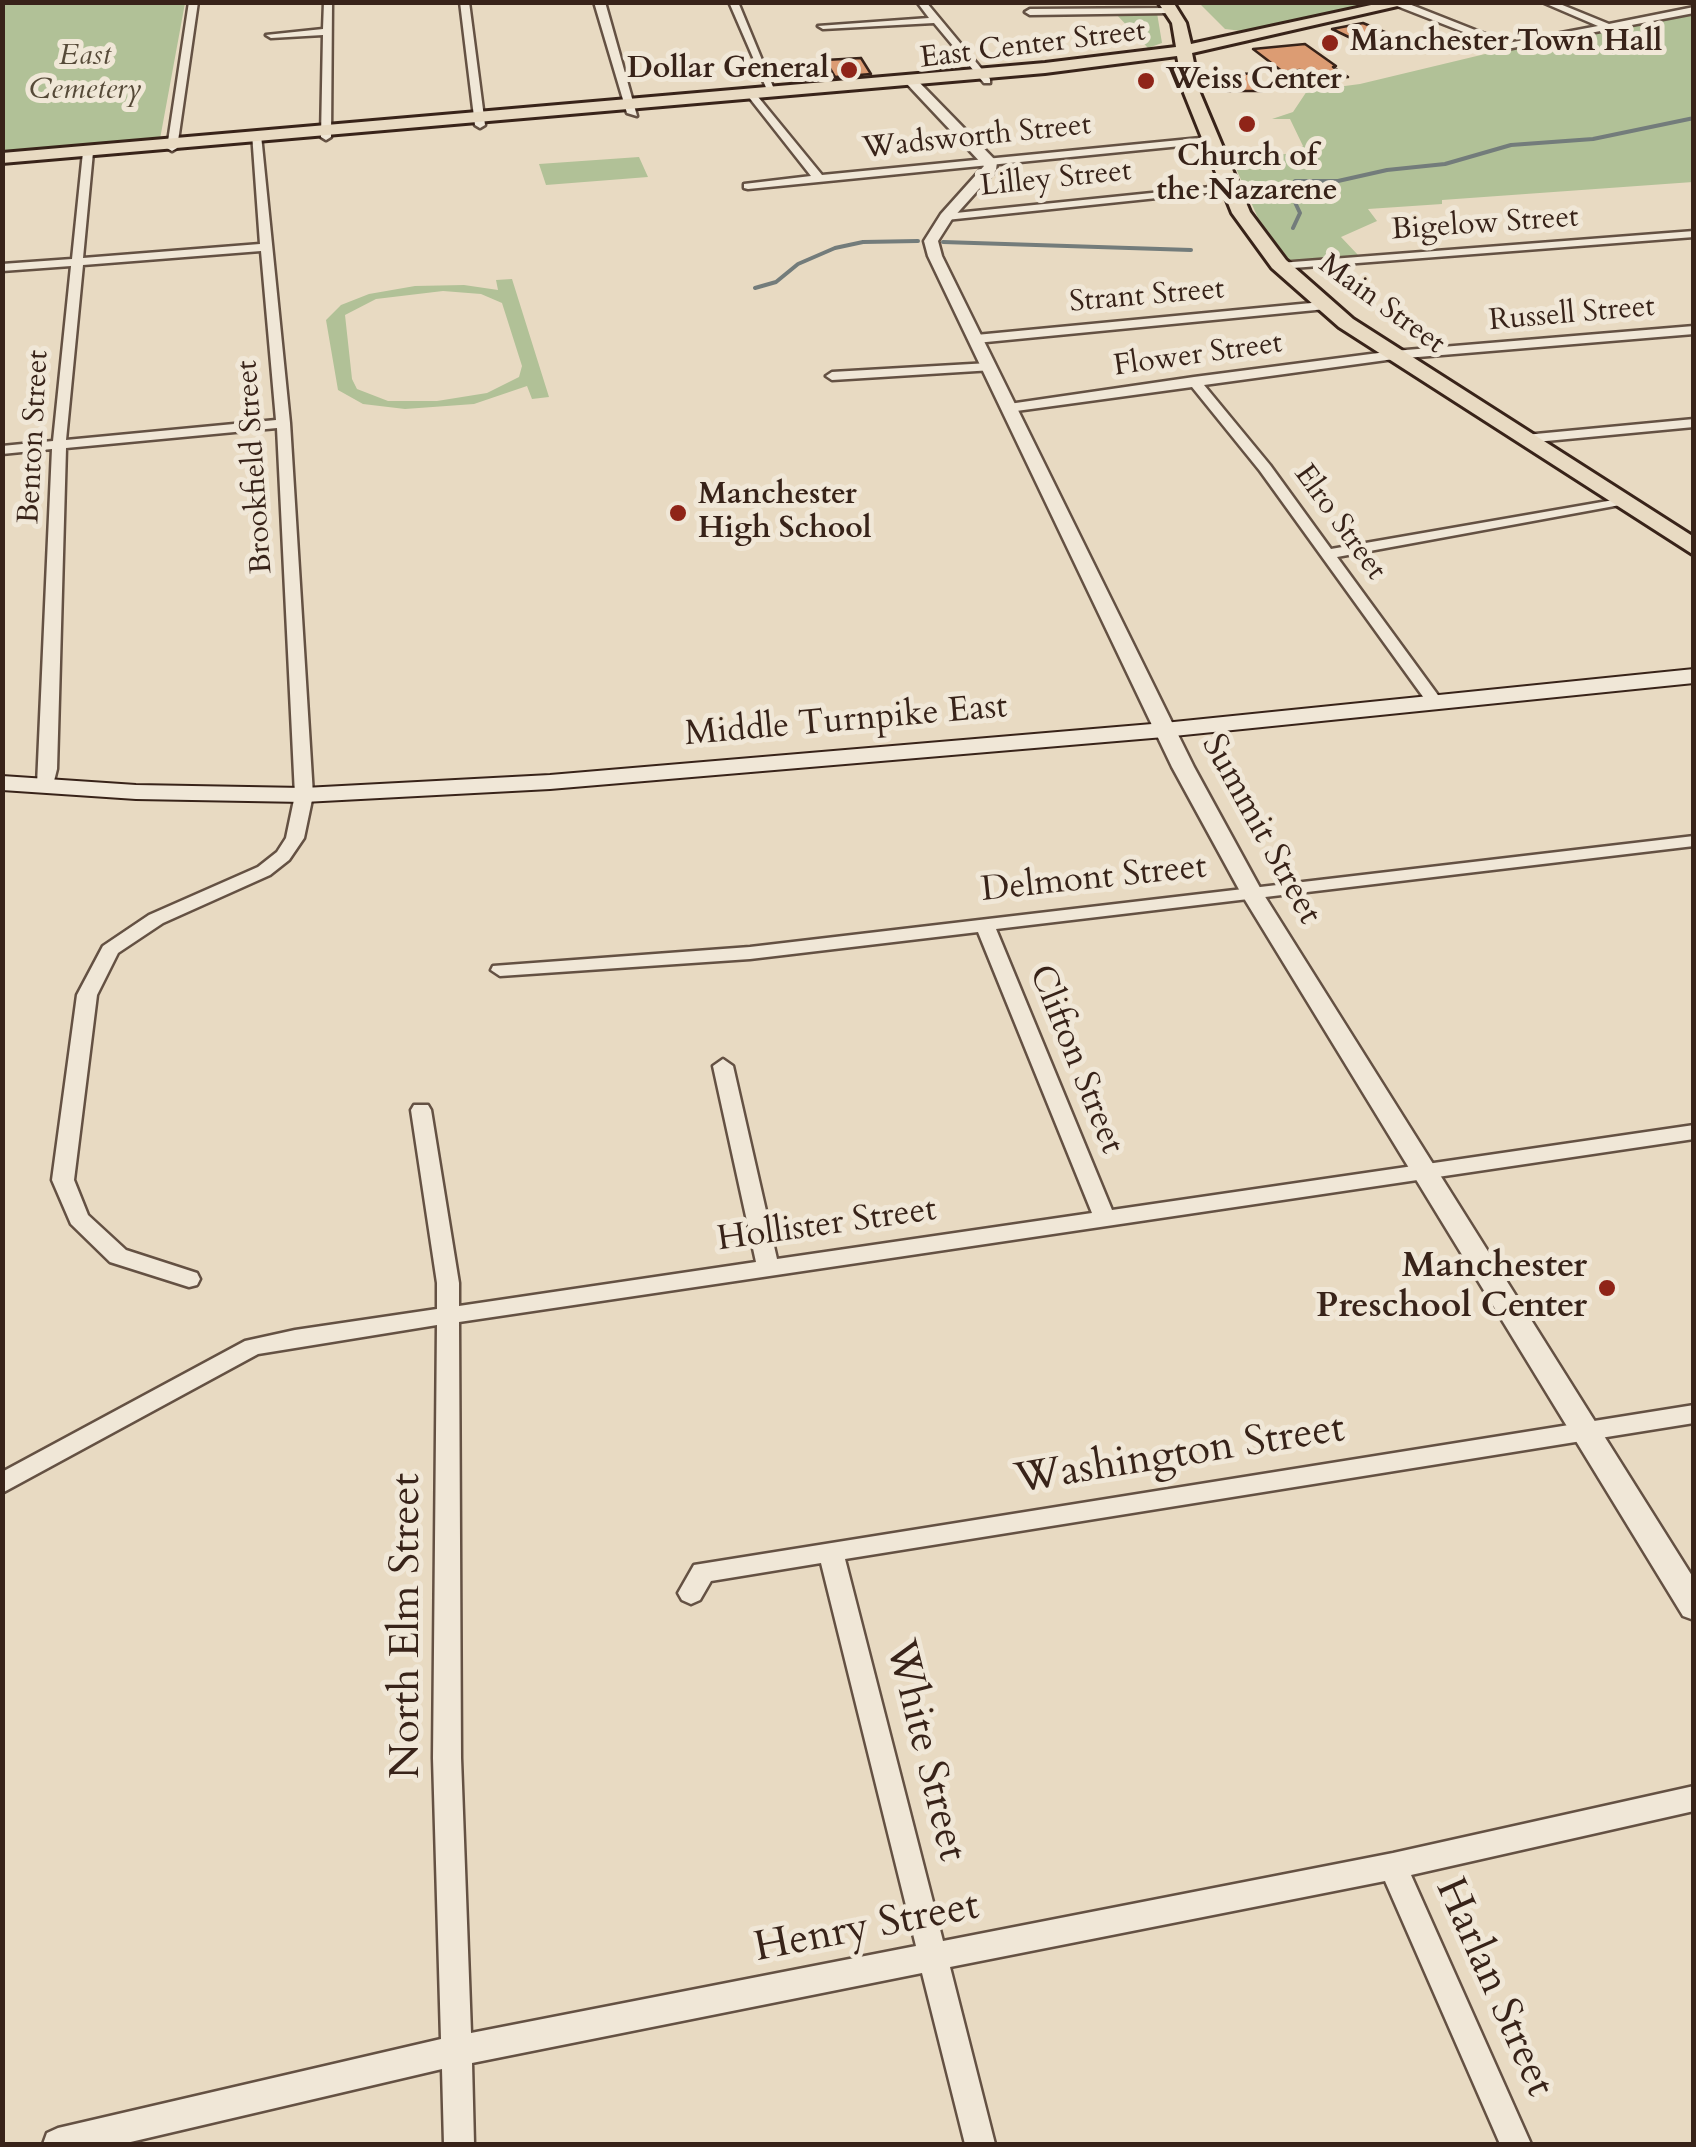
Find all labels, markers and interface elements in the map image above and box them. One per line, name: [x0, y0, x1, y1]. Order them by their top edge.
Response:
street label: East Center Street: [918, 14, 1148, 78]
place label: Manchester Town Hall: [1350, 25, 1662, 61]
marker: Manchester Town Hall: [1319, 32, 1341, 54]
park label: East Cemetery: [29, 39, 141, 110]
place label: Dollar General: [627, 52, 829, 88]
marker: Dollar General: [838, 59, 860, 81]
place label: Weiss Center: [1166, 63, 1342, 99]
marker: Weiss Center: [1135, 70, 1157, 92]
street label: Wadsworth Street: [861, 108, 1093, 168]
marker: Church of the Nazarene: [1236, 113, 1258, 135]
place label: Church of the Nazarene: [1156, 140, 1338, 210]
street label: Lilley Street: [979, 154, 1133, 206]
street label: Bigelow Street: [1390, 201, 1580, 249]
street label: Main Street: [1311, 247, 1451, 363]
street label: Strant Street: [1068, 272, 1226, 322]
street label: Russell Street: [1488, 290, 1656, 340]
street label: Flower Street: [1111, 326, 1285, 386]
street label: Benton Street: [12, 349, 58, 525]
street label: Brookfield Street: [231, 359, 281, 575]
street label: Elro Street: [1285, 458, 1393, 588]
place label: Manchester High School: [698, 478, 872, 548]
marker: Manchester High School: [667, 502, 689, 524]
street label: Middle Turnpike East: [683, 687, 1009, 757]
street label: Summit Street: [1191, 728, 1329, 932]
street label: Delmont Street: [979, 847, 1209, 913]
street label: Clifton Street: [1018, 960, 1132, 1160]
street label: Hollister Street: [715, 1190, 939, 1262]
place label: Manchester Preschool Center: [1316, 1247, 1587, 1329]
marker: Manchester Preschool Center: [1596, 1277, 1618, 1299]
street label: Washington Street: [1012, 1405, 1348, 1507]
street label: North Elm Street: [383, 1473, 433, 1779]
street label: White Street: [872, 1635, 976, 1867]
street label: Harlan Street: [1422, 1871, 1564, 2105]
street label: Henry Street: [750, 1883, 984, 1975]

